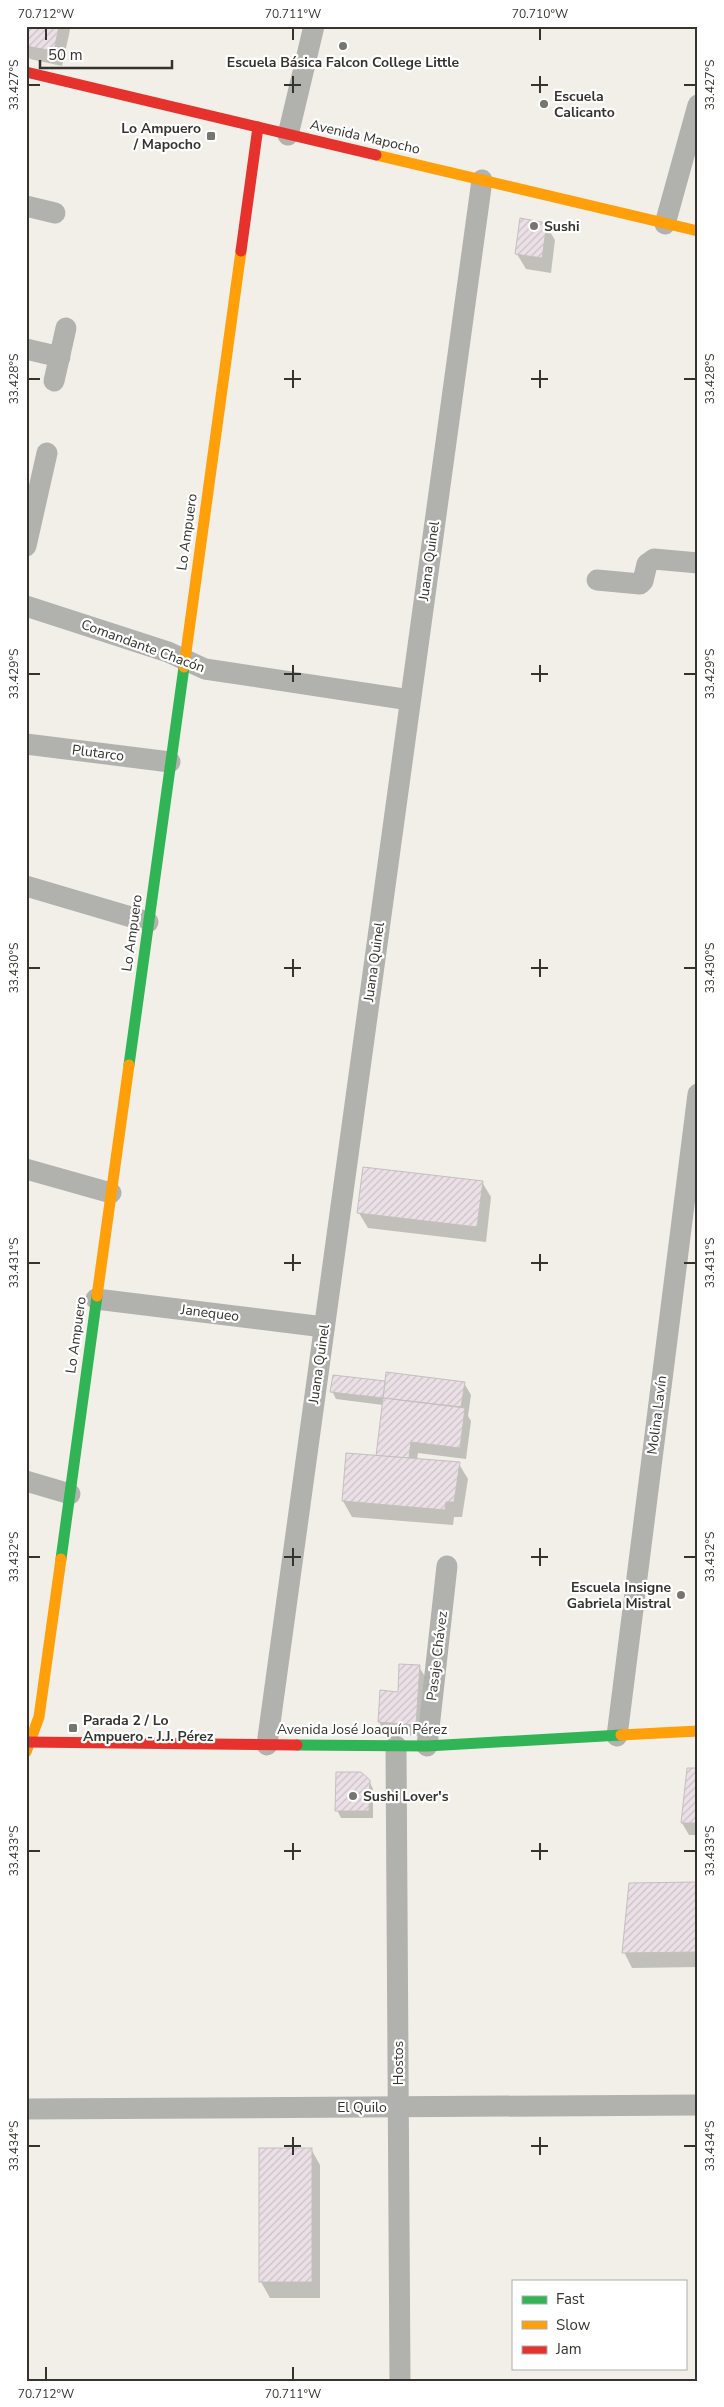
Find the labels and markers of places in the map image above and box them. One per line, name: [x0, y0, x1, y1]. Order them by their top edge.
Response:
marker: Escuela Básica Falcon College Little: [337, 40, 349, 52]
place label: Escuela Básica Falcon College Little: [227, 53, 460, 72]
place label: Escuela Calicanto: [554, 87, 615, 122]
marker: Escuela Calicanto: [538, 98, 550, 110]
place label: Lo Ampuero / Mapocho: [121, 119, 201, 154]
marker: Lo Ampuero / Mapocho: [205, 130, 217, 142]
place label: Sushi: [544, 217, 580, 236]
marker: Sushi: [528, 220, 540, 232]
place label: Escuela Insigne Gabriela Mistral: [567, 1578, 672, 1613]
marker: Escuela Insigne Gabriela Mistral: [675, 1589, 687, 1601]
place label: Parada 2 / Lo Ampuero - J.J. Pérez: [83, 1711, 214, 1746]
marker: Parada 2 / Lo Ampuero - J.J. Pérez: [67, 1722, 79, 1734]
place label: Sushi Lover's: [363, 1787, 449, 1806]
marker: Sushi Lover's: [347, 1790, 359, 1802]

